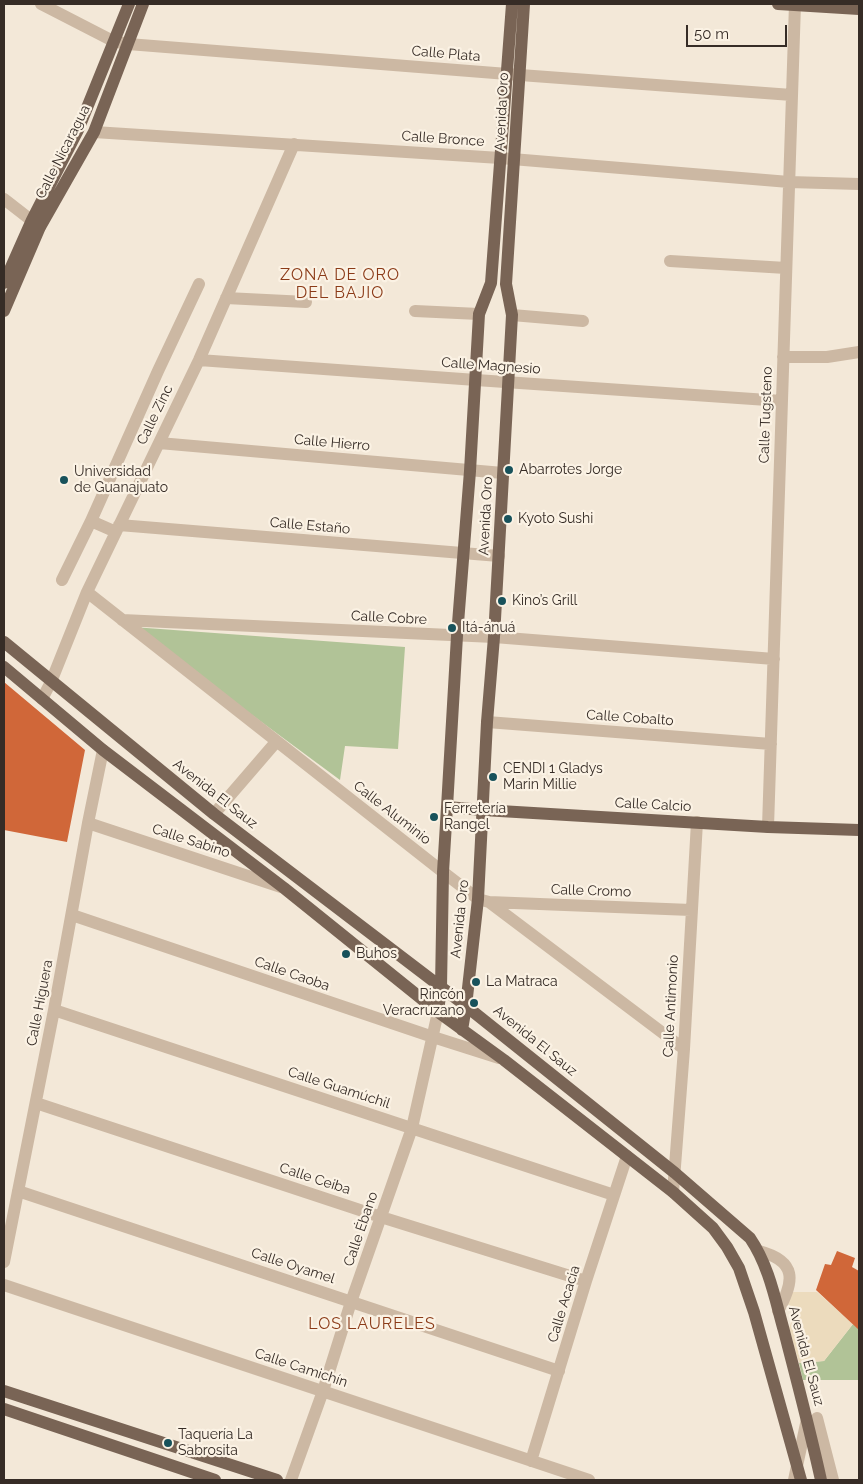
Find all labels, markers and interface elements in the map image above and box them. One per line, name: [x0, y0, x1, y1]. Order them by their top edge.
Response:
scale bar: [688, 15, 789, 47]
text: 50 m: [694, 25, 729, 43]
street label: Calle Plata: [411, 43, 481, 65]
street label: Avenida Oro: [492, 72, 512, 152]
street label: Calle Nicaragua: [32, 102, 94, 202]
street label: Calle Bronce: [401, 128, 485, 150]
district label: ZONA DE ORO DEL BAJIO: [279, 265, 401, 303]
street label: Calle Magnesio: [441, 354, 541, 378]
street label: Calle Tugsteno: [756, 366, 776, 464]
street label: Calle Zinc: [133, 382, 177, 448]
street label: Calle Hierro: [293, 431, 371, 455]
place label: Abarrotes Jorge: [519, 462, 622, 478]
place label: Universidad de Guanajuato: [74, 464, 168, 497]
marker: Abarrotes Jorge: [503, 464, 515, 476]
marker: Universidad de Guanajuato: [58, 474, 70, 486]
street label: Avenida Oro: [476, 476, 496, 556]
place label: Kyoto Sushi: [518, 511, 593, 527]
marker: Kyoto Sushi: [502, 513, 514, 525]
street label: Calle Estaño: [269, 514, 351, 538]
place label: Kino’s Grill: [512, 593, 577, 609]
marker: Kino’s Grill: [496, 595, 508, 607]
street label: Calle Cobre: [351, 608, 427, 628]
place label: Itá-ánuá: [462, 620, 515, 636]
marker: Itá-ánuá: [446, 622, 458, 634]
street label: Calle Cobalto: [586, 707, 674, 729]
street label: Avenida El Sauz: [169, 756, 261, 832]
place label: CENDI 1 Gladys Marin Millie: [503, 761, 603, 794]
marker: CENDI 1 Gladys Marin Millie: [487, 771, 499, 783]
street label: Calle Aluminio: [350, 778, 434, 848]
street label: Calle Calcio: [614, 795, 692, 815]
place label: Ferretería Rangel: [444, 801, 506, 834]
marker: Ferretería Rangel: [428, 811, 440, 823]
street label: Calle Sabino: [150, 821, 232, 861]
street label: Avenida Oro: [448, 879, 472, 959]
street label: Calle Cromo: [551, 881, 631, 901]
place label: Buhos: [356, 946, 397, 962]
marker: Buhos: [340, 948, 352, 960]
street label: Calle Caoba: [252, 953, 332, 995]
street label: Calle Antimonio: [660, 954, 682, 1058]
street label: Calle Higuera: [23, 958, 57, 1048]
place label: La Matraca: [486, 974, 558, 990]
marker: La Matraca: [470, 976, 482, 988]
place label: Rincón Veracruzano: [383, 987, 464, 1020]
marker: Rincón Veracruzano: [468, 997, 480, 1009]
street label: Avenida El Sauz: [490, 1002, 580, 1080]
street label: Calle Guamúchil: [286, 1064, 392, 1112]
street label: Calle Ceiba: [277, 1160, 353, 1198]
street label: Calle Ébano: [340, 1189, 382, 1269]
street label: Calle Oyamel: [249, 1245, 337, 1287]
street label: Calle Acacia: [544, 1263, 584, 1345]
street label: Avenida El Sauz: [785, 1304, 827, 1408]
district label: LOS LAURELES: [307, 1314, 437, 1334]
street label: Calle Camichín: [252, 1345, 350, 1391]
place label: Taquería La Sabrosita: [178, 1427, 253, 1460]
marker: Taquería La Sabrosita: [162, 1437, 174, 1449]

